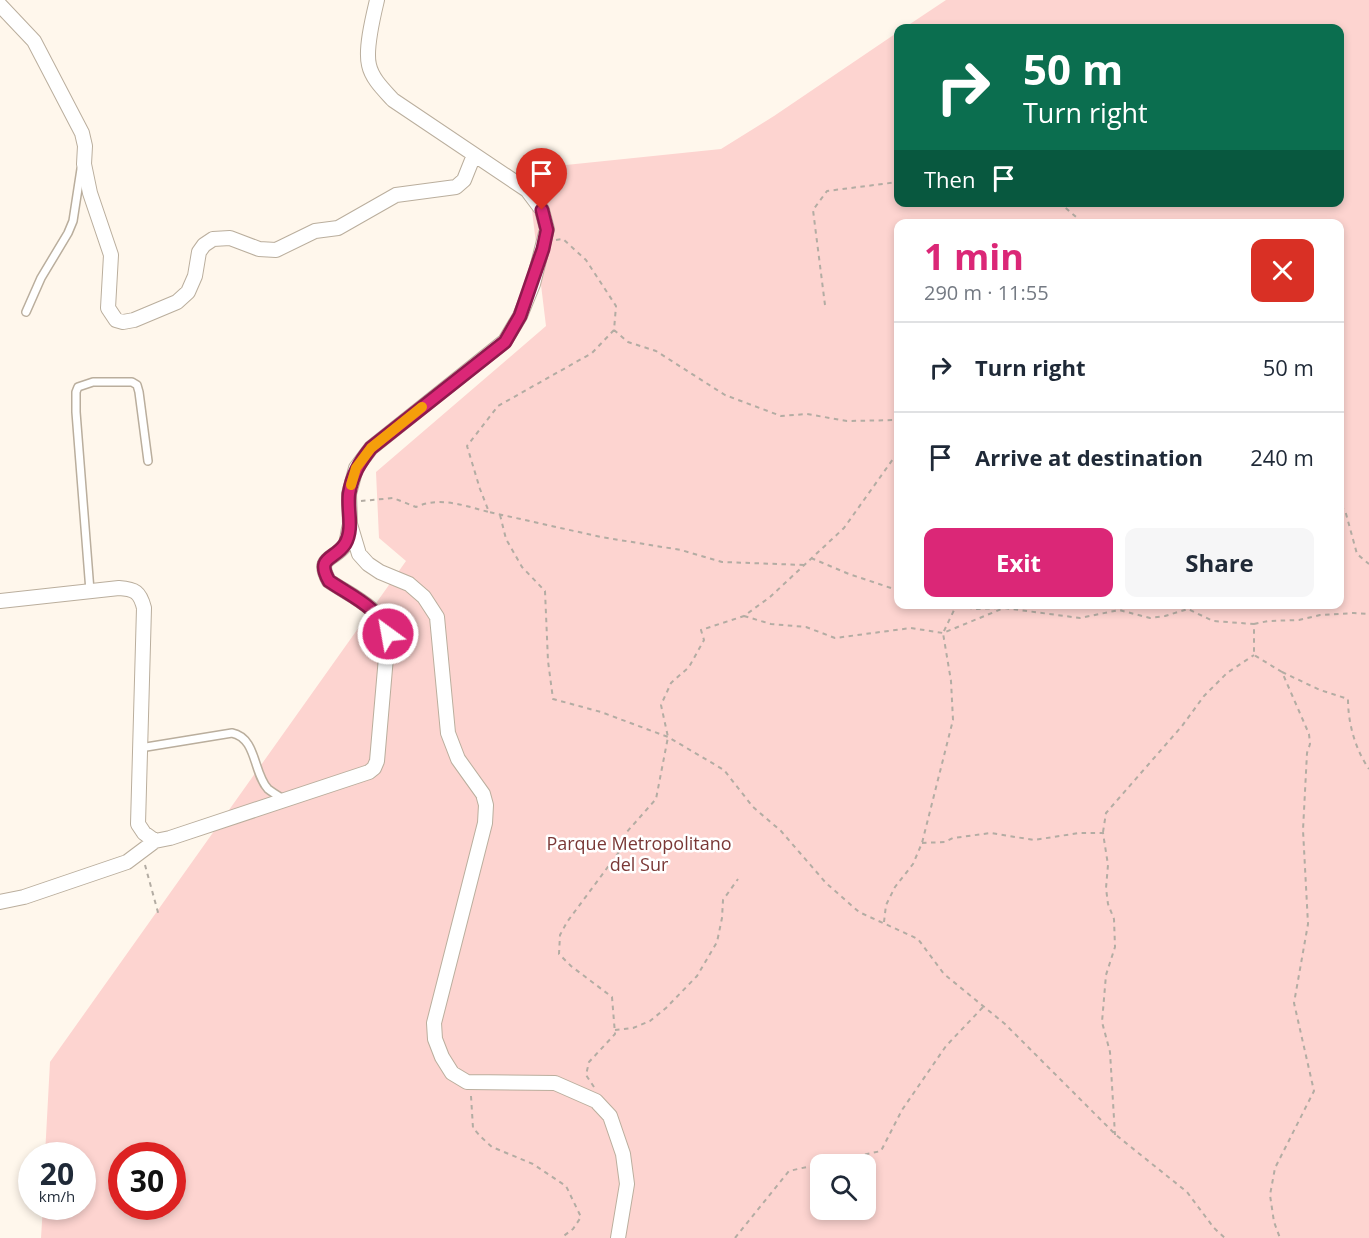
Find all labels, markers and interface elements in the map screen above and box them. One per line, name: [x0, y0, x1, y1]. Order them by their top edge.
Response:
text: 50 m: [1023, 40, 1123, 97]
icon: right: [924, 48, 1002, 126]
text: Turn right: [1023, 94, 1148, 131]
pin: [516, 148, 567, 210]
icon: arrive: [525, 157, 558, 190]
icon: arrive: [987, 162, 1020, 195]
text: Then: [924, 164, 975, 194]
text: 1 min: [924, 232, 1024, 281]
button: close: [1251, 239, 1314, 302]
text: 290 m · 11:55: [924, 279, 1049, 306]
icon: right: [924, 351, 957, 384]
text: Turn right: [975, 352, 1086, 382]
text: 50 m: [1263, 352, 1314, 382]
icon: arrive: [924, 441, 957, 474]
text: Arrive at destination: [975, 442, 1203, 472]
text: 240 m: [1250, 442, 1314, 472]
button: Exit: [924, 528, 1113, 597]
button: Share: [1125, 528, 1314, 597]
position arrow: [356, 602, 420, 666]
park label: Parque Metropolitano del Sur: [546, 831, 732, 876]
speed limit sign: 30: [108, 1142, 186, 1220]
text: 20: [40, 1153, 74, 1194]
map controls: [810, 1154, 876, 1220]
button: search: [810, 1154, 876, 1220]
text: km/h: [39, 1186, 75, 1206]

